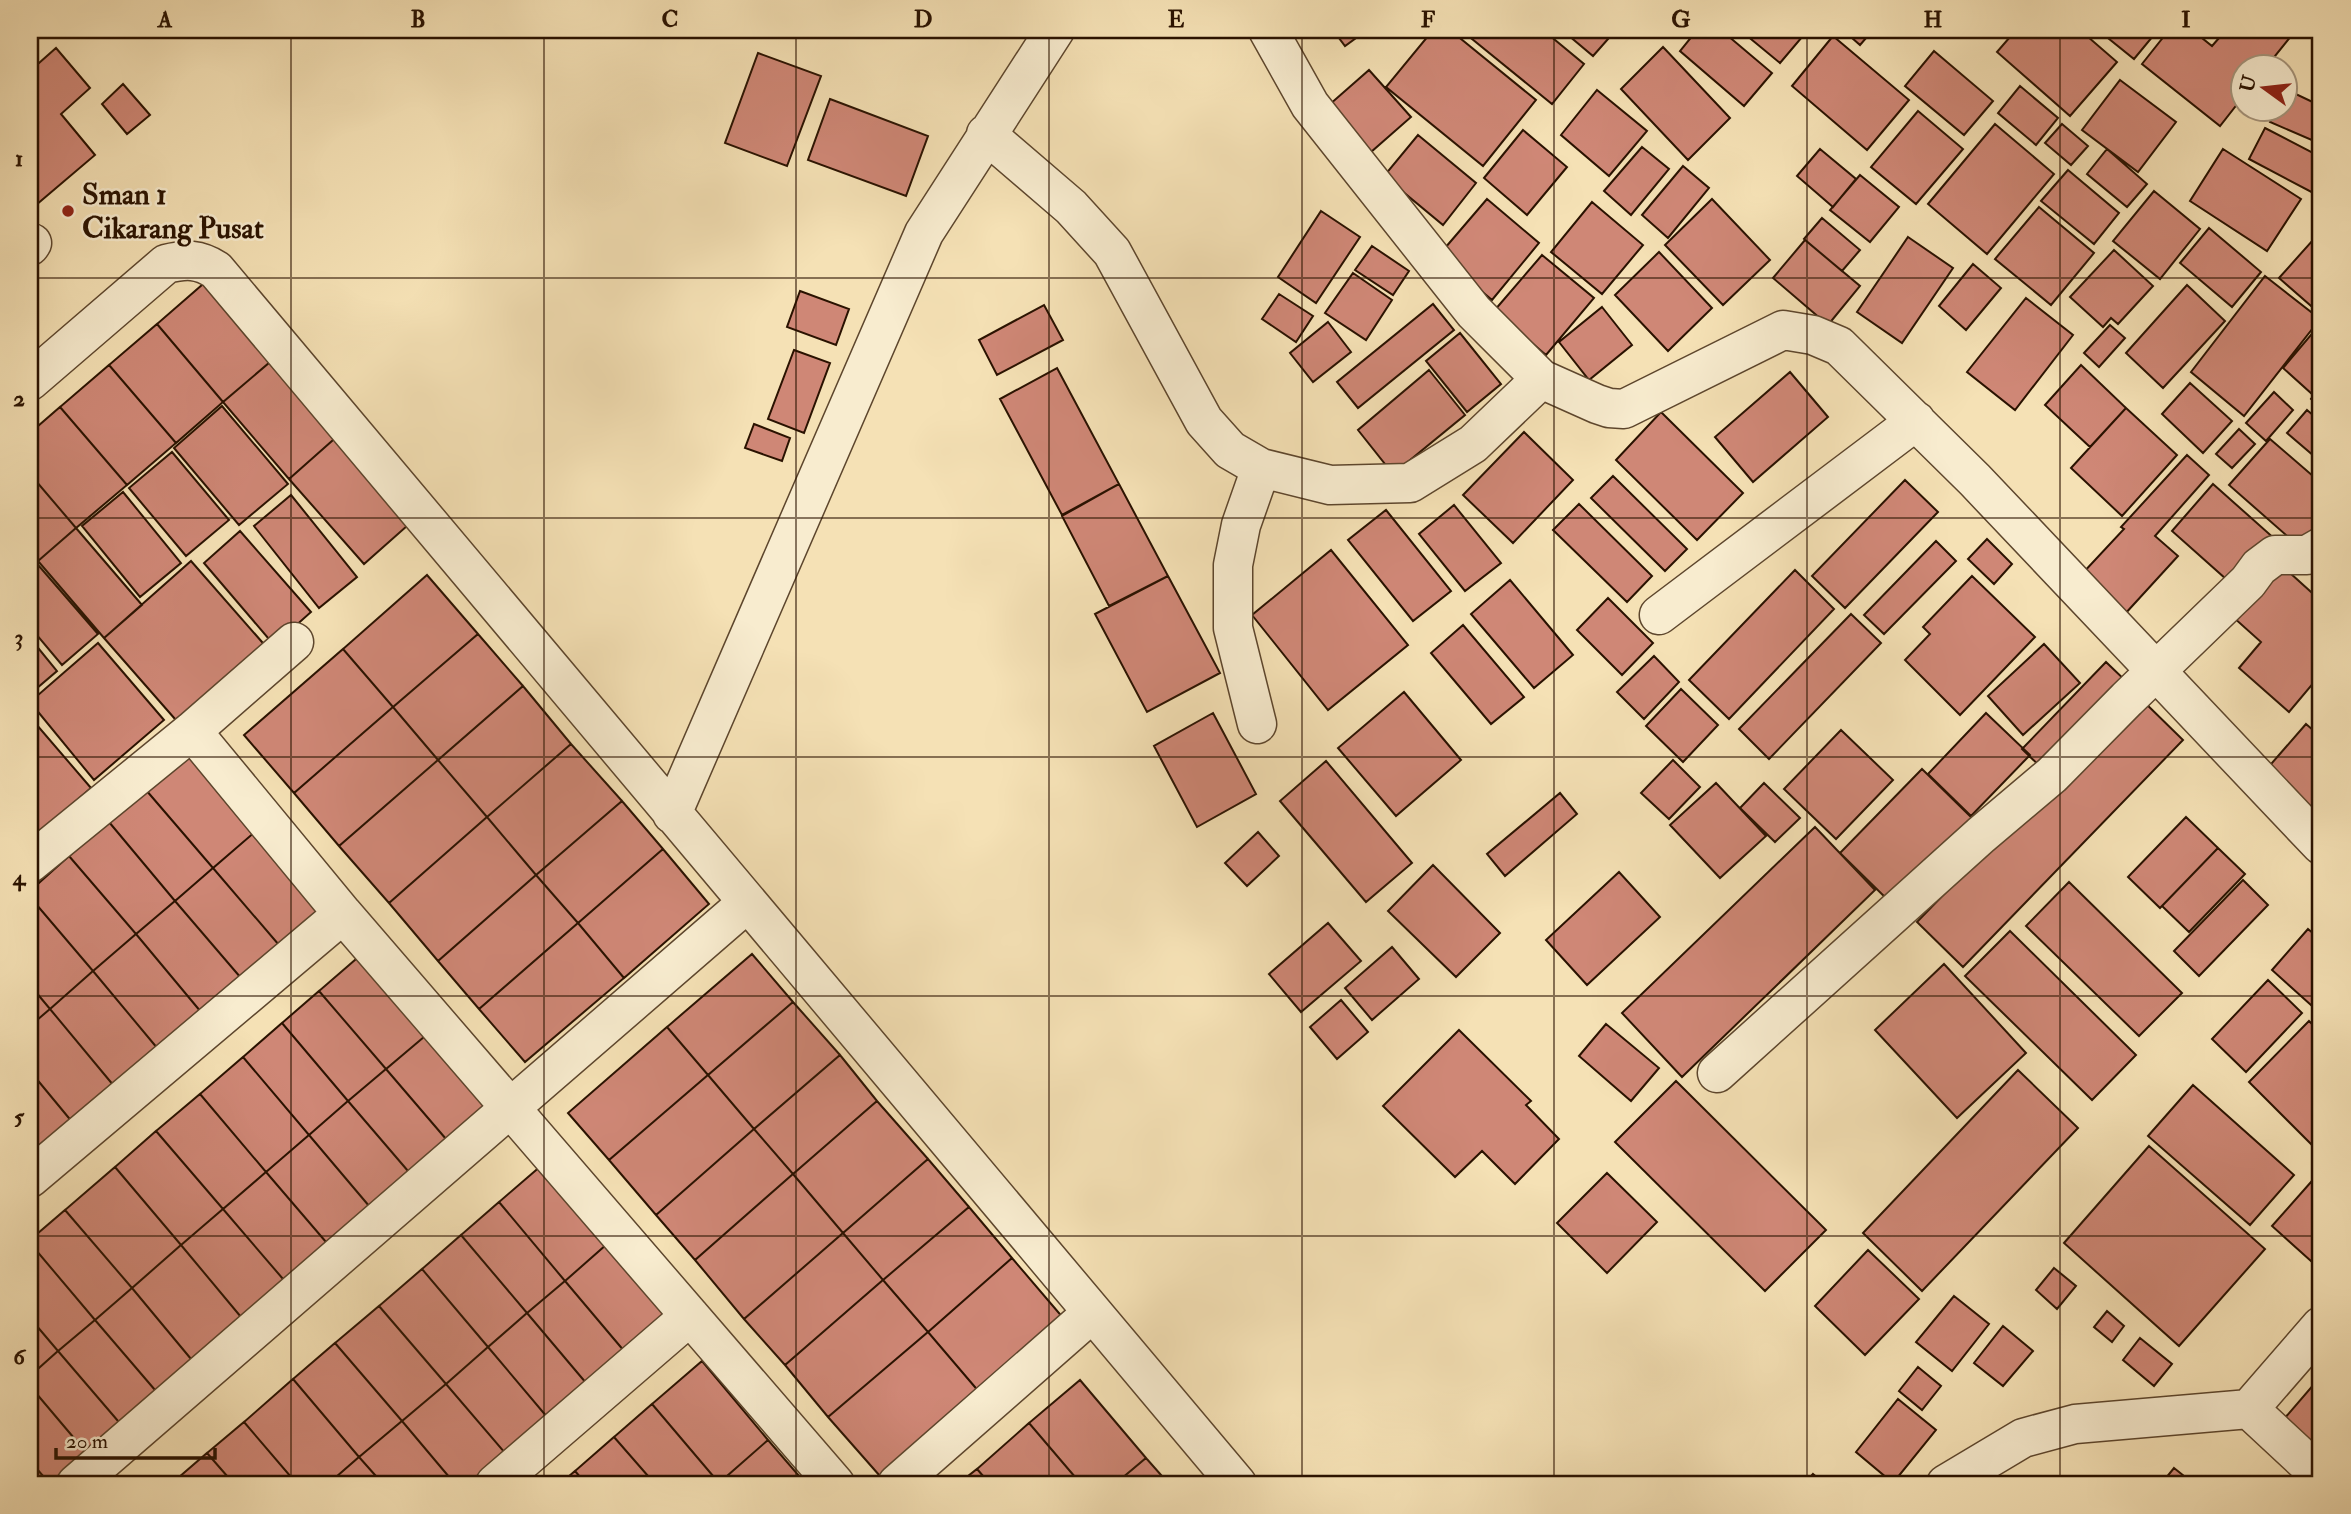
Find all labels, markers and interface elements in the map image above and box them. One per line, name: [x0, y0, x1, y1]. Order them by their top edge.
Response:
text: A: [157, 5, 173, 34]
text: B: [410, 5, 426, 34]
text: C: [662, 5, 678, 34]
text: D: [914, 5, 932, 34]
text: E: [1168, 5, 1185, 34]
text: F: [1421, 5, 1436, 34]
text: G: [1671, 5, 1691, 34]
text: H: [1924, 5, 1943, 34]
text: I: [2181, 5, 2191, 34]
north arrow: [2228, 52, 2298, 122]
text: U: [2235, 73, 2262, 95]
text: 1: [15, 144, 23, 173]
place label: Sman 1 Cikarang Pusat: [82, 176, 264, 247]
marker: Sman 1 Cikarang Pusat: [60, 203, 76, 219]
text: 2: [13, 384, 25, 413]
text: 3: [15, 623, 23, 652]
text: 4: [12, 863, 27, 892]
text: 5: [14, 1102, 25, 1131]
text: 6: [13, 1342, 27, 1371]
scale bar: [56, 1416, 215, 1460]
text: 20 m: [66, 1428, 108, 1455]

